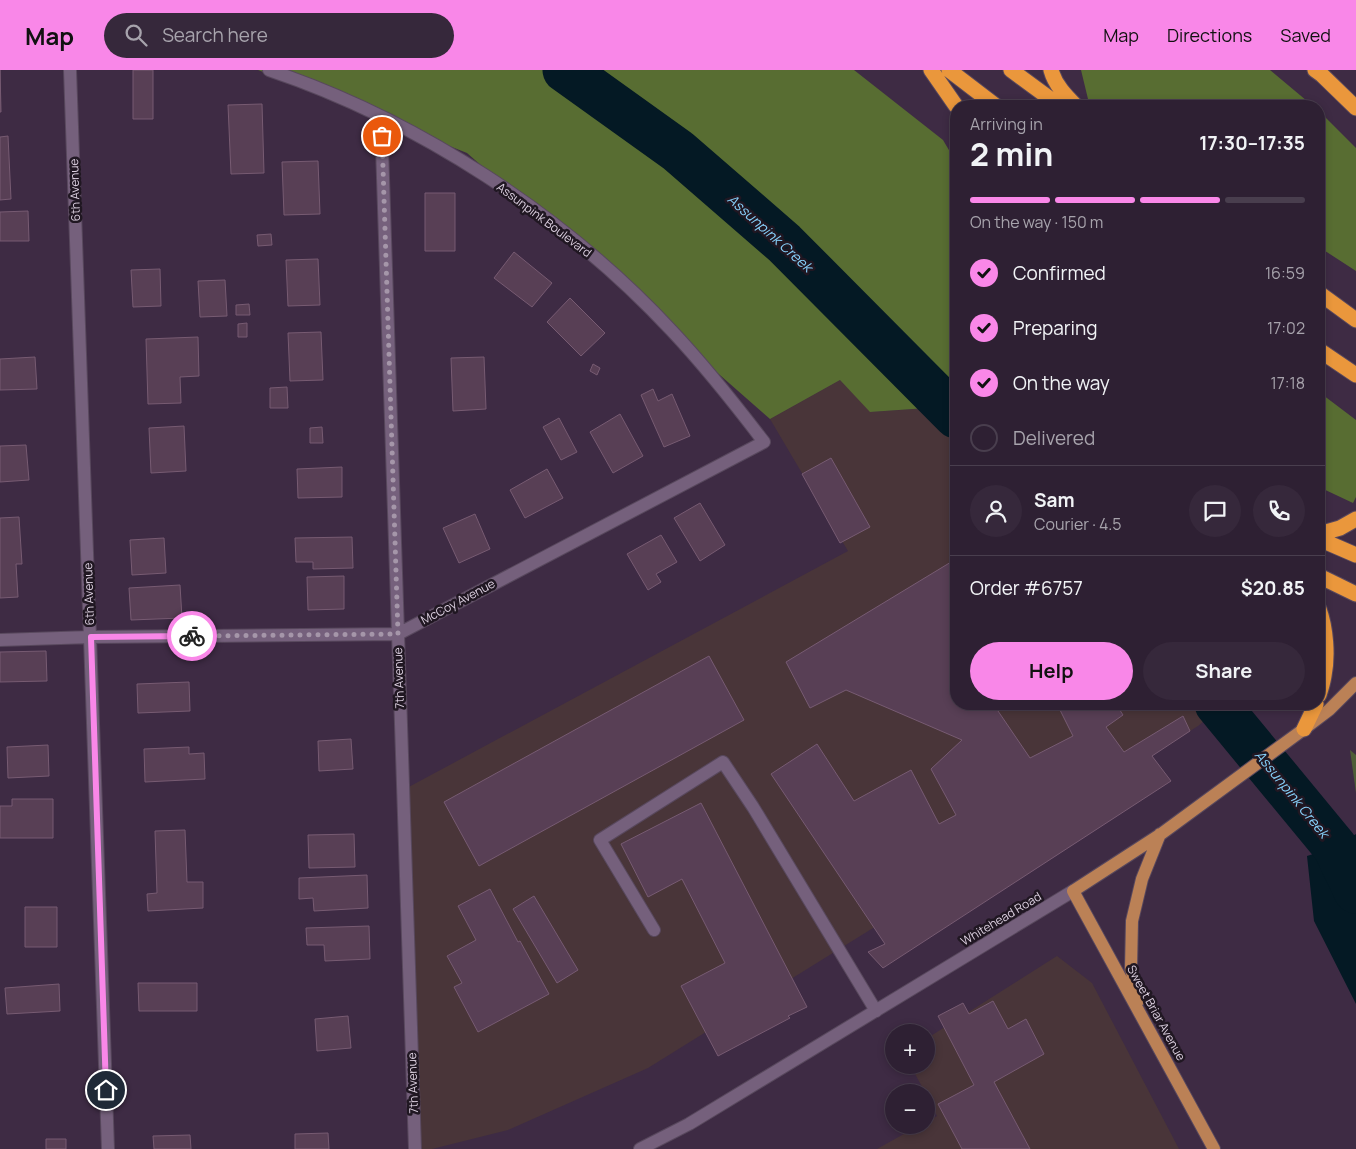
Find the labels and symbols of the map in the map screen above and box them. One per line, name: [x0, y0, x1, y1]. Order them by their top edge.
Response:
pin: [361, 115, 403, 157]
street label: 6th Avenue: [65, 158, 84, 222]
street label: Assunpink Boulevard: [493, 178, 595, 261]
water label: Assunpink Creek: [724, 189, 818, 277]
street label: 6th Avenue: [79, 562, 98, 626]
street label: McCoy Avenue: [418, 575, 498, 628]
courier: [167, 611, 217, 661]
street label: 7th Avenue: [389, 647, 408, 709]
water label: Assunpink Creek: [1251, 746, 1335, 843]
street label: Whitehead Road: [957, 888, 1044, 949]
street label: Sweet Briar Avenue: [1123, 962, 1190, 1063]
street label: 7th Avenue: [403, 1052, 422, 1114]
pin: [85, 1069, 127, 1111]

